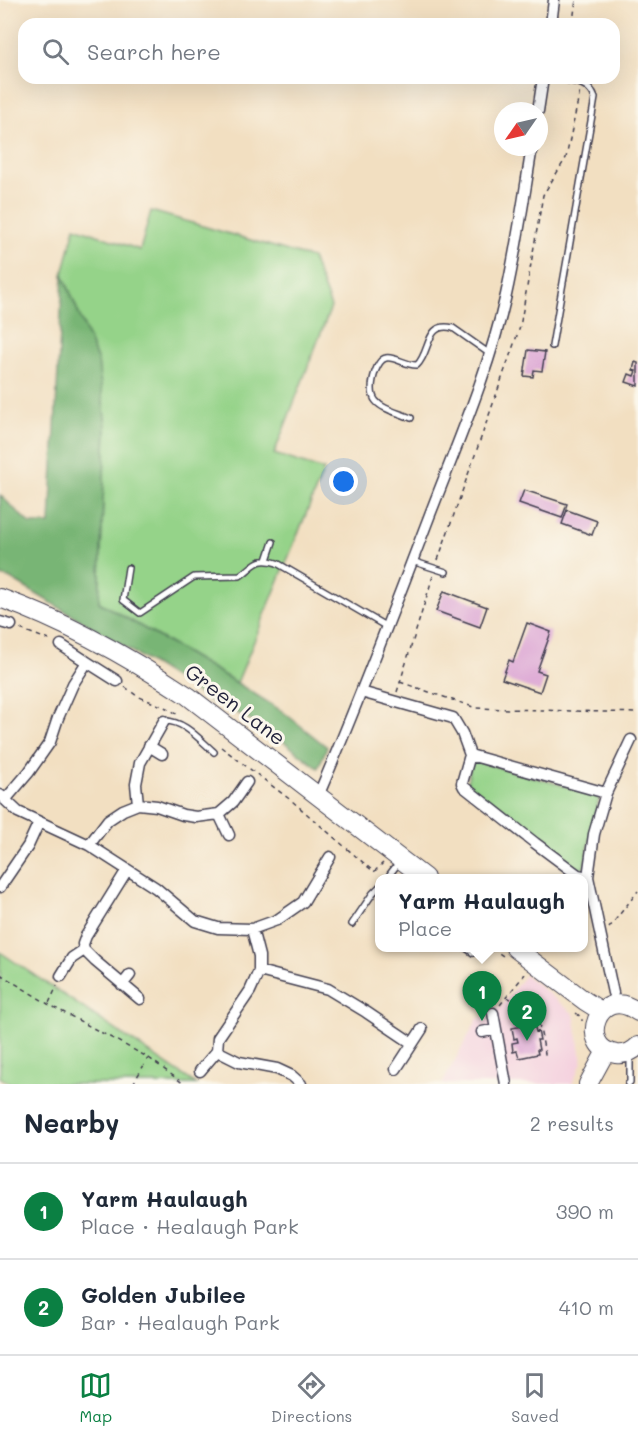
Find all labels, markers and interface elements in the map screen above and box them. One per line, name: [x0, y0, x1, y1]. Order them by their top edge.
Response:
search box: [18, 18, 620, 84]
icon: search: [39, 35, 72, 68]
text: Search here: [87, 37, 221, 66]
north arrow: [494, 102, 548, 156]
your location: [329, 467, 358, 496]
street label: Green Lane: [180, 657, 292, 750]
popup: [375, 874, 588, 952]
text: Yarm Haulaugh: [398, 886, 565, 915]
text: Place: [398, 915, 452, 941]
pin: 1: [462, 972, 502, 1021]
pin: 2: [508, 992, 546, 1041]
text: Nearby: [24, 1106, 119, 1140]
text: 2 results: [530, 1110, 614, 1136]
text: Yarm Haulaugh: [81, 1184, 248, 1213]
text: 1: [39, 1198, 48, 1224]
text: 390 m: [556, 1198, 614, 1224]
text: Place · Healaugh Park: [81, 1213, 299, 1239]
text: Golden Jubilee: [81, 1280, 246, 1309]
text: 2: [38, 1294, 49, 1320]
text: 410 m: [559, 1294, 614, 1320]
text: Bar · Healaugh Park: [81, 1309, 280, 1335]
tab: Map: [79, 1369, 112, 1426]
tab: Directions: [271, 1369, 352, 1426]
tab: Saved: [511, 1369, 559, 1426]

